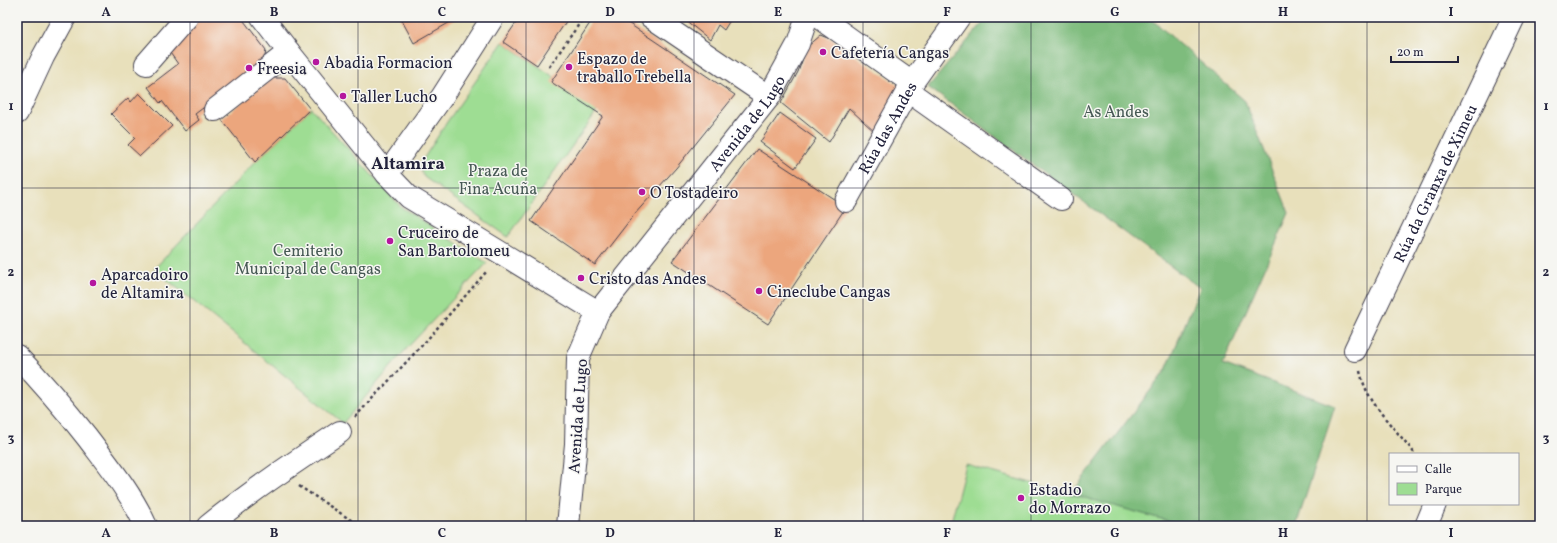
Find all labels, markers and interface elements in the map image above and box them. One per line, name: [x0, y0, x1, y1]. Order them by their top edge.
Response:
text: A: [101, 4, 111, 22]
text: B: [270, 4, 279, 22]
text: C: [438, 4, 446, 22]
text: D: [605, 4, 615, 22]
text: E: [774, 4, 782, 22]
text: F: [943, 4, 951, 22]
text: G: [1110, 4, 1120, 22]
text: H: [1278, 4, 1288, 22]
text: I: [1449, 4, 1454, 22]
scale bar: [1391, 38, 1458, 64]
place label: Cafetería Cangas: [831, 43, 949, 65]
text: 20 m: [1397, 45, 1424, 61]
marker: Cafetería Cangas: [818, 47, 828, 57]
place label: Espazo de traballo Trebella: [577, 49, 692, 89]
place label: Abadia Formacion: [324, 53, 453, 75]
marker: Abadia Formacion: [311, 57, 321, 67]
place label: Freesia: [257, 59, 307, 81]
marker: Espazo de traballo Trebella: [564, 62, 574, 72]
marker: Freesia: [244, 63, 254, 73]
street label: Avenida de Lugo: [705, 72, 792, 177]
street label: Rúa das Andes: [854, 78, 923, 179]
place label: Taller Lucho: [351, 87, 437, 109]
marker: Taller Lucho: [338, 91, 348, 101]
text: 1: [8, 98, 14, 116]
text: 1: [1543, 98, 1549, 116]
street label: Rúa da Granxa de Ximeu: [1389, 101, 1484, 267]
park label: As Andes: [1083, 102, 1149, 124]
district label: Altamira: [371, 153, 445, 176]
park label: Praza de Fina Acuña: [459, 161, 537, 201]
place label: O Tostadeiro: [650, 183, 738, 205]
marker: O Tostadeiro: [637, 187, 647, 197]
place label: Cruceiro de San Bartolomeu: [398, 223, 510, 263]
marker: Cruceiro de San Bartolomeu: [385, 236, 395, 246]
park label: Cemiterio Municipal de Cangas: [235, 241, 381, 281]
text: 2: [8, 264, 15, 282]
text: 2: [1543, 264, 1550, 282]
place label: Aparcadoiro de Altamira: [101, 265, 188, 305]
place label: Cristo das Andes: [589, 269, 706, 291]
marker: Cristo das Andes: [576, 273, 586, 283]
marker: Aparcadoiro de Altamira: [88, 278, 98, 288]
place label: Cineclube Cangas: [767, 282, 891, 304]
marker: Cineclube Cangas: [754, 286, 764, 296]
street label: Avenida de Lugo: [564, 358, 594, 474]
text: 3: [8, 430, 15, 448]
text: 3: [1543, 430, 1550, 448]
legend: [1389, 453, 1519, 505]
text: Calle: [1425, 462, 1452, 478]
place label: Estadio do Morrazo: [1029, 480, 1111, 520]
text: Parque: [1425, 482, 1462, 498]
marker: Estadio do Morrazo: [1016, 493, 1026, 503]
text: A: [101, 525, 111, 543]
text: B: [270, 525, 279, 543]
text: C: [438, 525, 446, 543]
text: D: [605, 525, 615, 543]
text: E: [774, 525, 782, 543]
text: F: [943, 525, 951, 543]
text: G: [1110, 525, 1120, 543]
text: H: [1278, 525, 1288, 543]
text: I: [1449, 525, 1454, 543]

